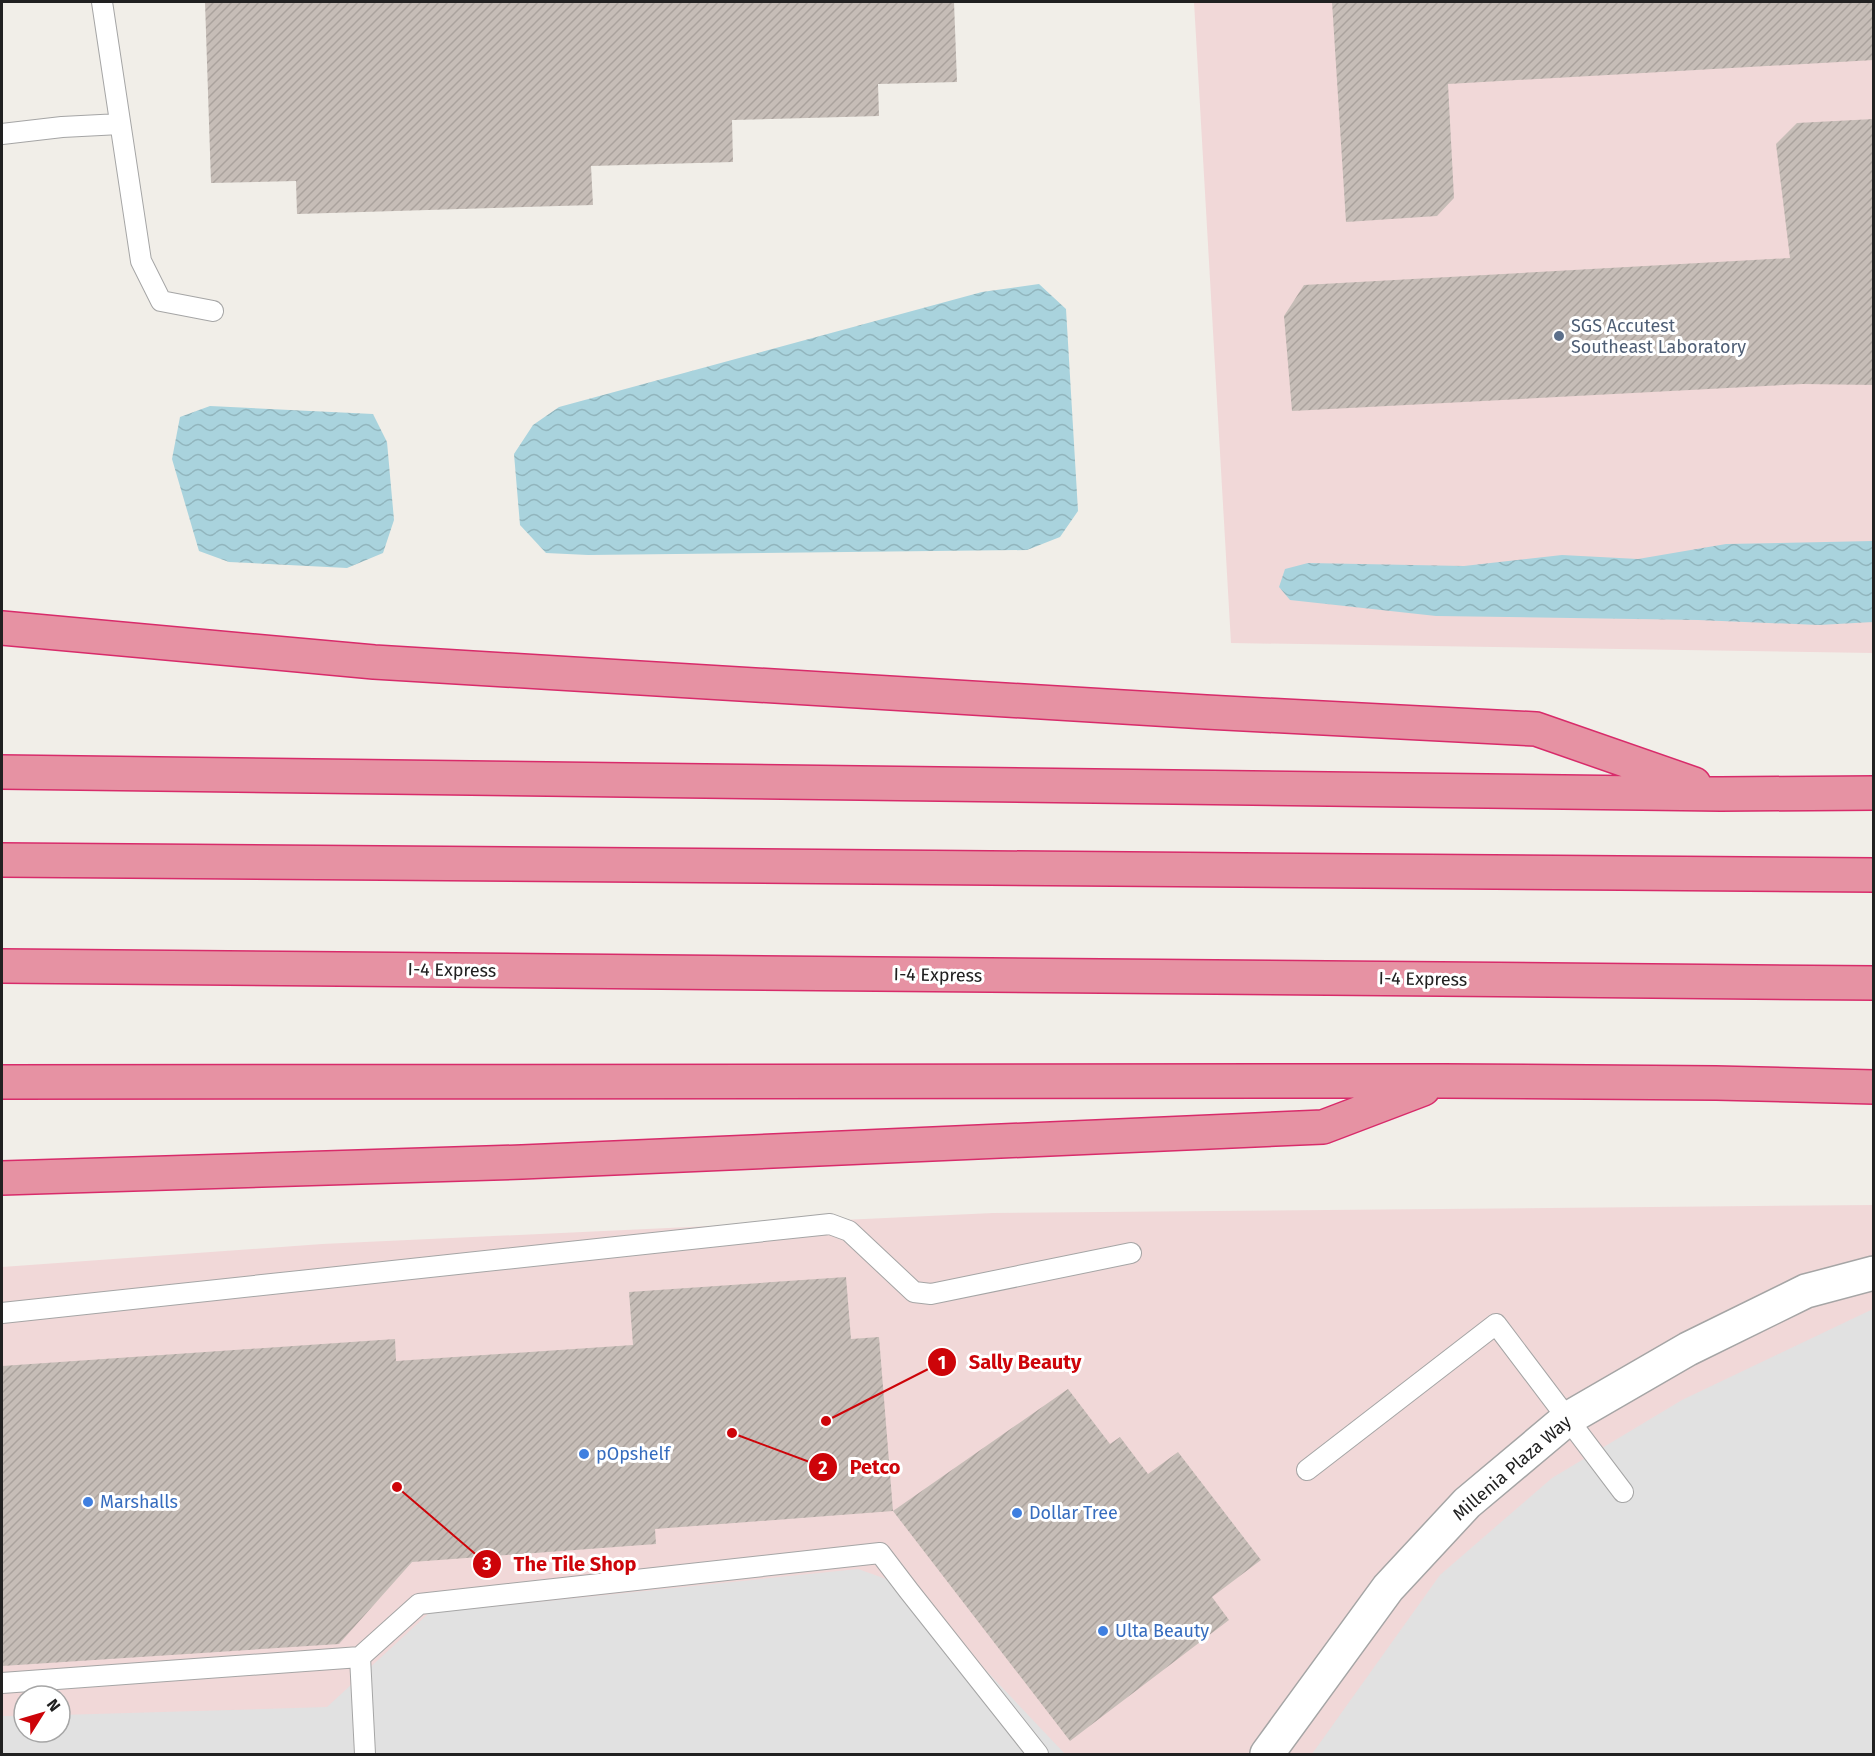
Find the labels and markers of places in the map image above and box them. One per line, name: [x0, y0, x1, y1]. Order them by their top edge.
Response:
place label: SGS Accutest Southeast Laboratory: [1571, 315, 1746, 358]
marker: SGS Accutest Southeast Laboratory: [1552, 329, 1566, 343]
callout: Sally Beauty: [927, 1343, 1093, 1381]
place label: pOpshelf: [596, 1443, 672, 1465]
marker: pOpshelf: [577, 1447, 591, 1461]
callout: Petco: [808, 1448, 913, 1486]
place label: Marshalls: [100, 1491, 178, 1513]
marker: Marshalls: [81, 1495, 95, 1509]
place label: Dollar Tree: [1029, 1502, 1118, 1524]
marker: Dollar Tree: [1010, 1506, 1024, 1520]
callout: The Tile Shop: [472, 1545, 649, 1583]
place label: Ulta Beauty: [1115, 1620, 1209, 1642]
marker: Ulta Beauty: [1096, 1624, 1110, 1638]

